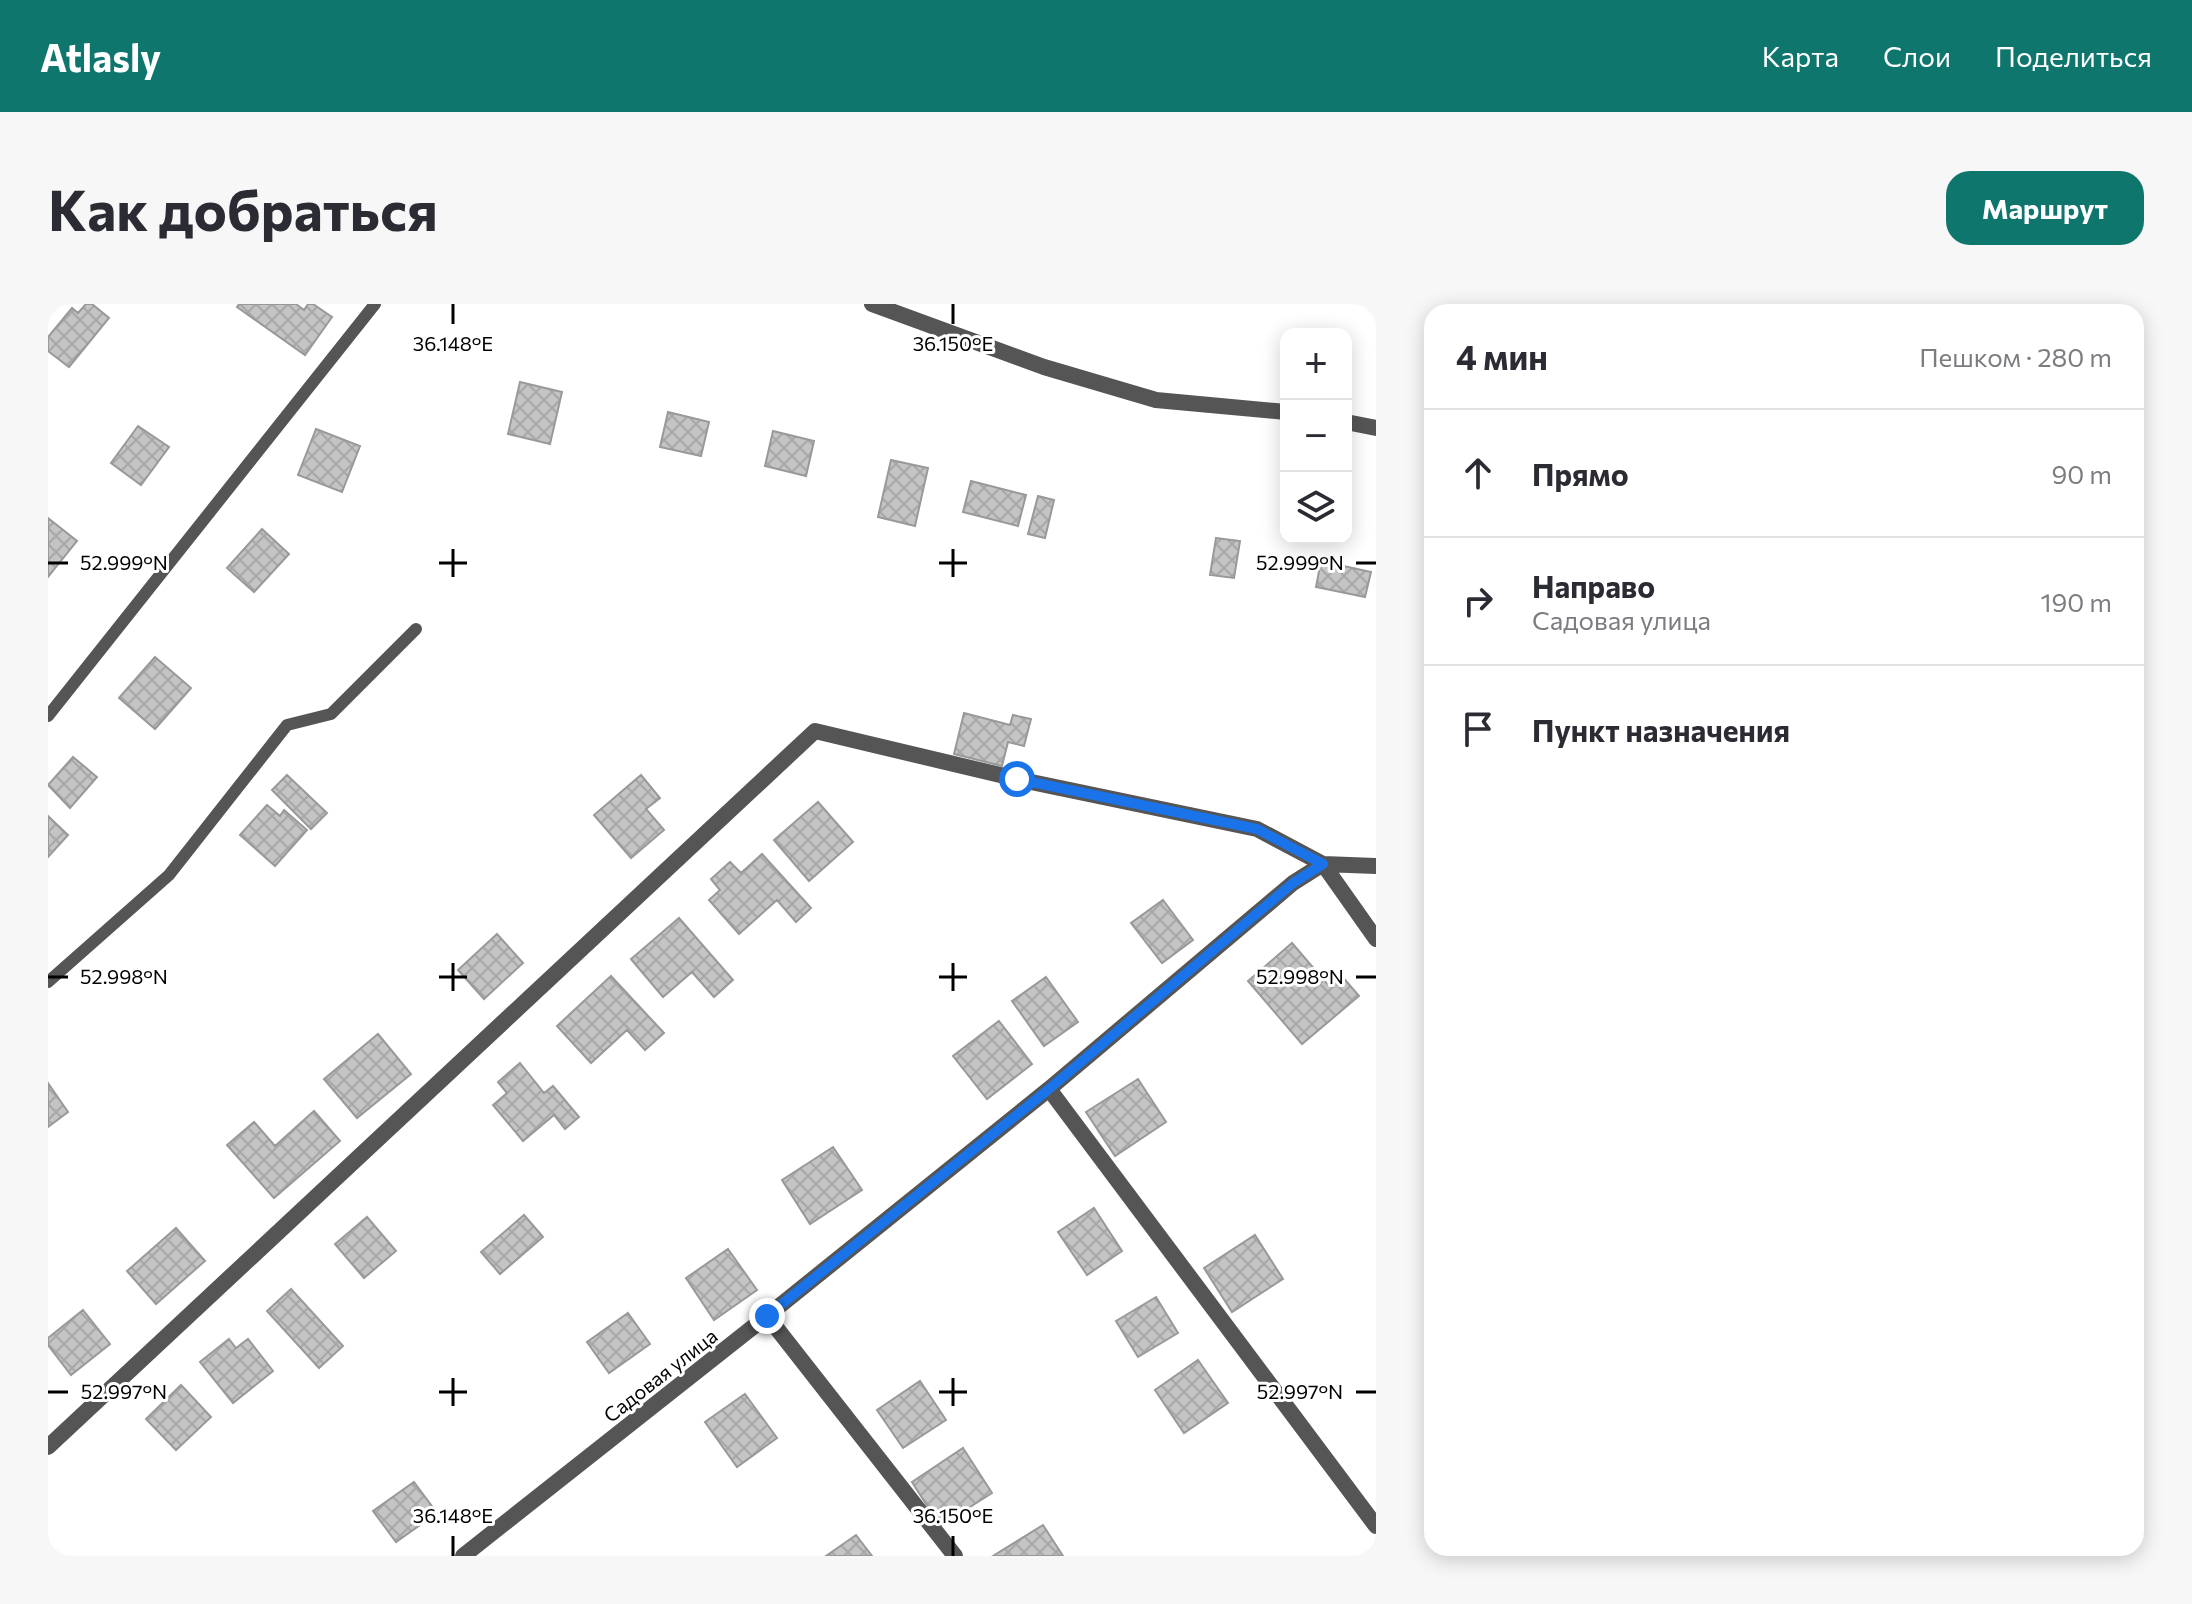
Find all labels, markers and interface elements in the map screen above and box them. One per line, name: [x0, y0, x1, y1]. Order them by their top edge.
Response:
text: Atlasly: [40, 33, 161, 80]
text: Карта: [1762, 39, 1839, 73]
text: Слои: [1883, 39, 1951, 73]
text: Поделиться: [1995, 39, 2152, 73]
button: Маршрут: [1946, 171, 2144, 245]
text: Как добраться: [48, 174, 438, 243]
map controls: [1280, 328, 1352, 544]
button: +: [1280, 328, 1352, 400]
text: 36.148°E: [413, 331, 493, 355]
text: 36.150°E: [913, 331, 993, 355]
text: 4 мин: [1456, 335, 1548, 377]
text: Пешком · 280 m: [1919, 341, 2112, 372]
button: −: [1280, 400, 1352, 472]
icon: ahead: [1456, 451, 1500, 495]
text: Прямо: [1532, 455, 1629, 492]
text: 90 m: [2052, 458, 2112, 489]
button: layers: [1280, 472, 1352, 544]
text: 52.999°N: [80, 550, 168, 574]
text: 52.999°N: [1256, 550, 1344, 574]
text: Направо: [1532, 567, 1655, 604]
icon: right: [1456, 579, 1500, 623]
text: 190 m: [2040, 586, 2112, 617]
text: Садовая улица: [1532, 604, 1711, 635]
icon: arrive: [1456, 707, 1500, 751]
text: Пункт назначения: [1532, 711, 1790, 748]
route start: [999, 761, 1035, 797]
text: 52.998°N: [80, 964, 168, 988]
text: 52.998°N: [1256, 964, 1344, 988]
route end: [749, 1298, 785, 1334]
street label: Садовая улица: [598, 1323, 722, 1427]
text: 52.997°N: [81, 1379, 167, 1403]
text: 52.997°N: [1257, 1379, 1343, 1403]
text: 36.148°E: [413, 1503, 493, 1527]
text: 36.150°E: [913, 1503, 993, 1527]

